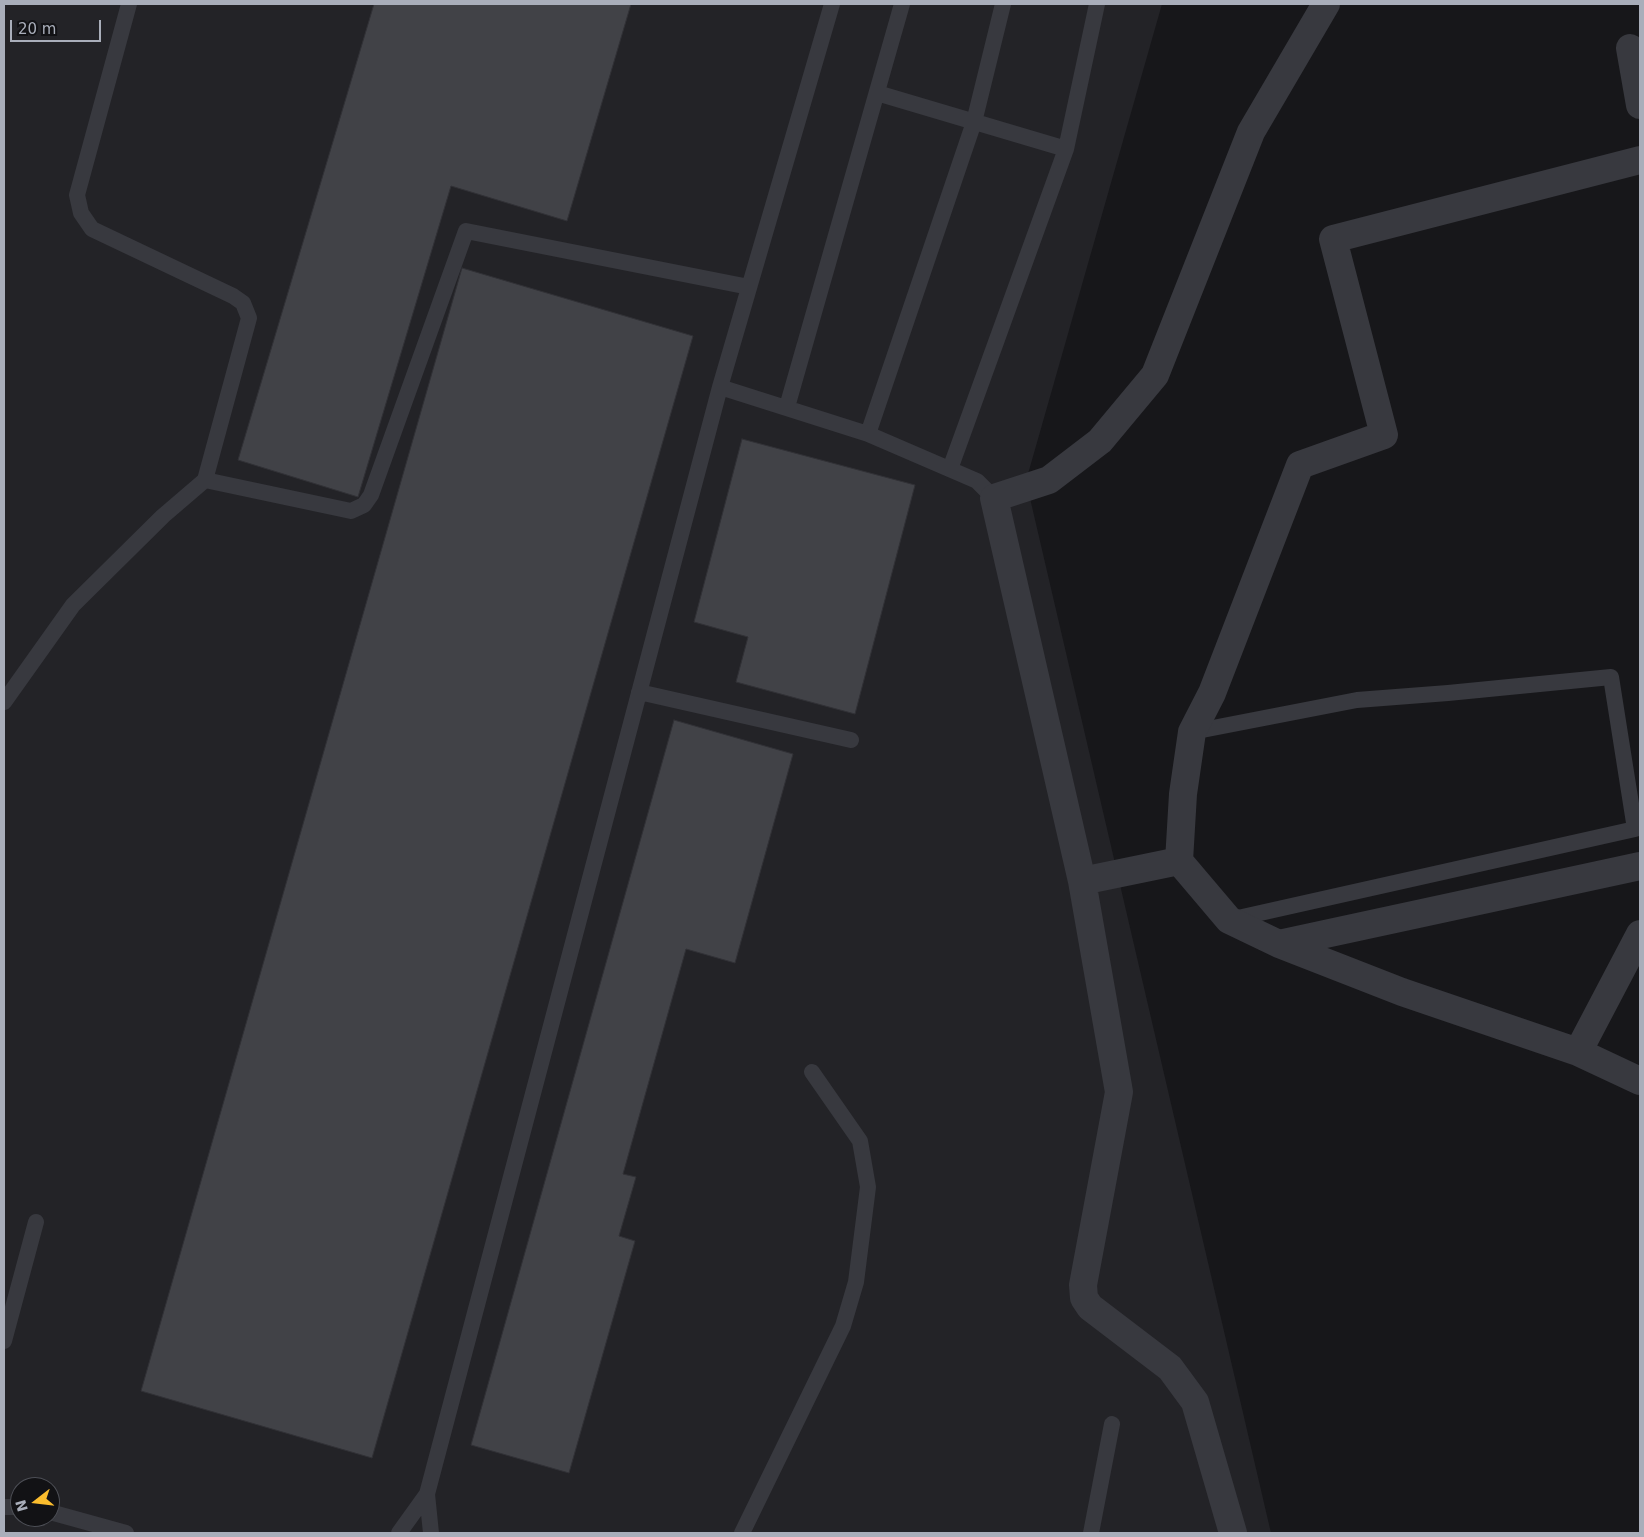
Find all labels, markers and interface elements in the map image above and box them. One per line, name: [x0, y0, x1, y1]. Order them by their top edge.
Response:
scale bar: [12, 10, 104, 42]
text: 20 m: [18, 20, 56, 38]
north arrow: [10, 1477, 60, 1527]
text: N: [12, 1498, 31, 1514]

